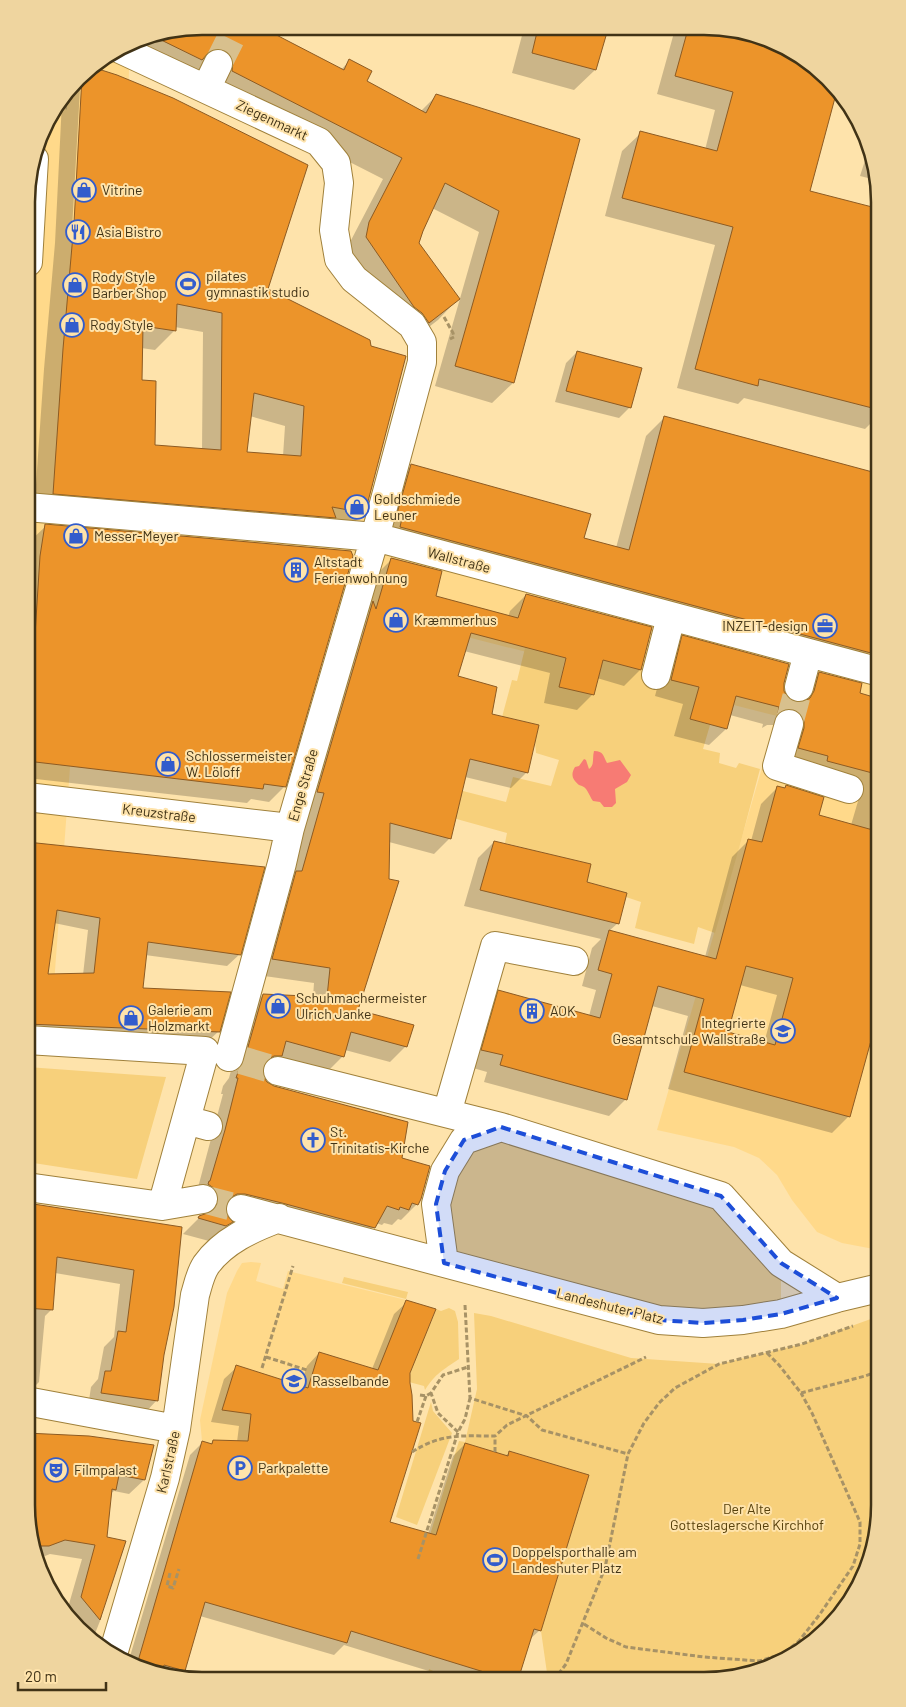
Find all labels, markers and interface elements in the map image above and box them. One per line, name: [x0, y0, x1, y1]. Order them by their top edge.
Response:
street label: Ziegenmarkt: [234, 96, 311, 144]
shop icon: Vitrine: [71, 177, 97, 203]
place label: Vitrine: [102, 181, 143, 198]
restaurant icon: Asia Bistro: [65, 219, 91, 245]
place label: Asia Bistro: [96, 223, 162, 240]
place label: pilates gymnastik studio: [206, 267, 310, 300]
place label: Rody Style Barber Shop: [92, 268, 167, 301]
sports icon: pilates gymnastik studio: [175, 271, 201, 297]
shop icon: Rody Style Barber Shop: [62, 272, 88, 298]
shop icon: Rody Style: [59, 312, 85, 338]
place label: Rody Style: [90, 316, 153, 333]
place label: Goldschmiede Leuner: [374, 490, 460, 523]
shop icon: Goldschmiede Leuner: [344, 494, 370, 520]
shop icon: Messer-Meyer: [63, 523, 89, 549]
place label: Messer-Meyer: [94, 527, 179, 544]
street label: Wallstraße: [426, 543, 492, 576]
place label: Altstadt Ferienwohnung: [314, 553, 408, 586]
building icon: Altstadt Ferienwohnung: [283, 557, 309, 583]
shop icon: Kræmmerhus: [383, 607, 409, 633]
place label: Kræmmerhus: [414, 611, 497, 628]
office icon: INZEIT-design: [812, 613, 838, 639]
place label: INZEIT-design: [722, 617, 808, 634]
place label: Schlossermeister W. Löloff: [186, 747, 292, 780]
street label: Enge Straße: [284, 747, 321, 823]
shop icon: Schlossermeister W. Löloff: [155, 751, 181, 777]
street label: Kreuzstraße: [121, 800, 197, 825]
place label: Schuhmachermeister Ulrich Janke: [296, 989, 427, 1022]
shop icon: Schuhmachermeister Ulrich Janke: [265, 993, 291, 1019]
building icon: AOK: [519, 998, 545, 1024]
place label: Galerie am Holzmarkt: [148, 1001, 212, 1034]
place label: AOK: [550, 1002, 576, 1019]
shop icon: Galerie am Holzmarkt: [118, 1005, 144, 1031]
place label: Integrierte Gesamtschule Wallstraße: [612, 1014, 766, 1047]
school or university icon: Integrierte Gesamtschule Wallstraße: [770, 1018, 796, 1044]
place label: St. Trinitatis-Kirche: [330, 1123, 429, 1156]
church icon: St. Trinitatis-Kirche: [300, 1127, 326, 1153]
street label: Landeshuter Platz: [555, 1284, 665, 1327]
school or university icon: Rasselbande: [281, 1368, 307, 1394]
place label: Rasselbande: [312, 1372, 389, 1389]
street label: Karlstraße: [152, 1429, 183, 1495]
parking icon: Parkpalette: [227, 1455, 253, 1481]
theatre icon: Filmpalast: [43, 1457, 69, 1483]
place label: Parkpalette: [258, 1459, 328, 1476]
place label: Filmpalast: [74, 1461, 137, 1478]
park label: Der Alte Gotteslagersche Kirchhof: [670, 1500, 824, 1533]
place label: Doppelsporthalle am Landeshuter Platz: [512, 1543, 637, 1576]
sports icon: Doppelsporthalle am Landeshuter Platz: [482, 1547, 508, 1573]
scale bar: [18, 1660, 105, 1692]
text: 20 m: [25, 1667, 57, 1685]

